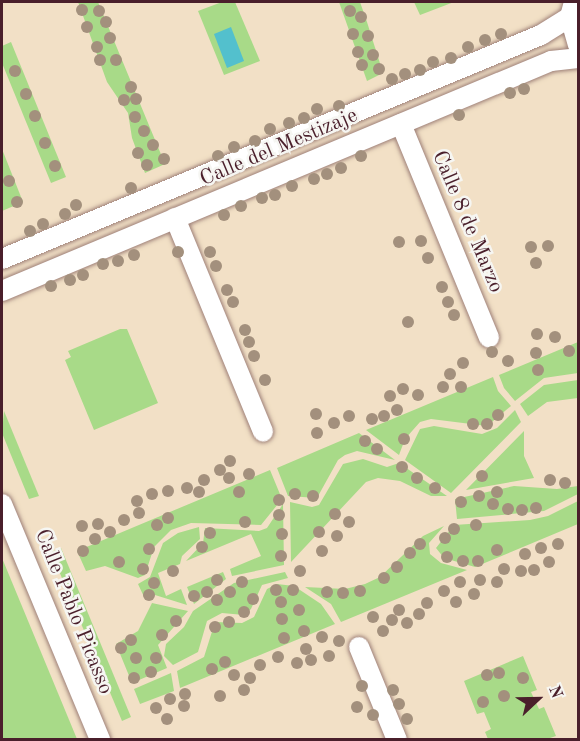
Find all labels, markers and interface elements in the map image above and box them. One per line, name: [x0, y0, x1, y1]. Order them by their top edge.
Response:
street label: Calle del Mestizaje: [196, 103, 362, 193]
street label: Calle 8 de Marzo: [426, 147, 508, 297]
street label: Calle Pablo Picasso: [28, 526, 118, 698]
north arrow: [508, 669, 568, 729]
text: N: [545, 684, 564, 701]

